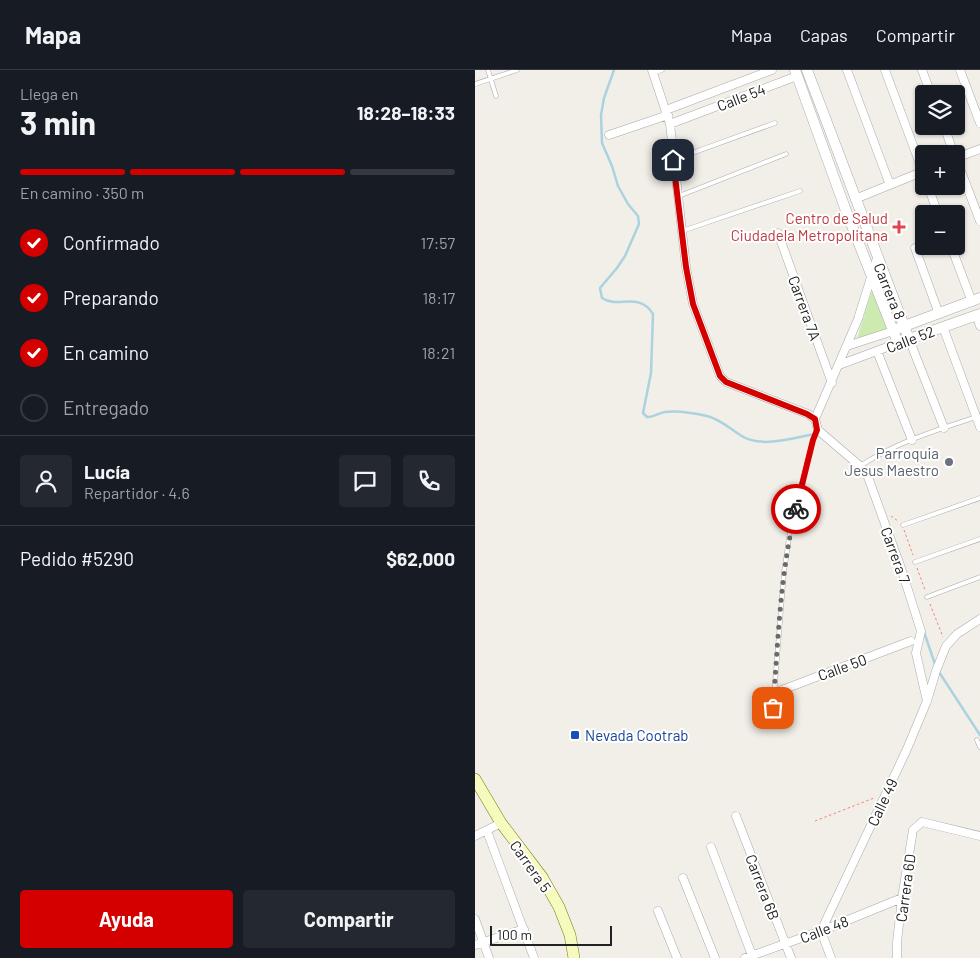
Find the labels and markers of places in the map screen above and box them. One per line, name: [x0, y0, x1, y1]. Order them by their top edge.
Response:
pin: [652, 139, 694, 181]
place label: Centro de Salud Ciudadela Metropolitana: [731, 209, 888, 244]
marker: Centro de Salud Ciudadela Metropolitana: [892, 220, 906, 234]
place label: Parroquia Jesus Maestro: [845, 444, 939, 479]
marker: Parroquia Jesus Maestro: [943, 456, 955, 468]
pin: [752, 687, 794, 729]
place label: Nevada Cootrab: [585, 726, 689, 744]
marker: Nevada Cootrab: [569, 729, 581, 741]

